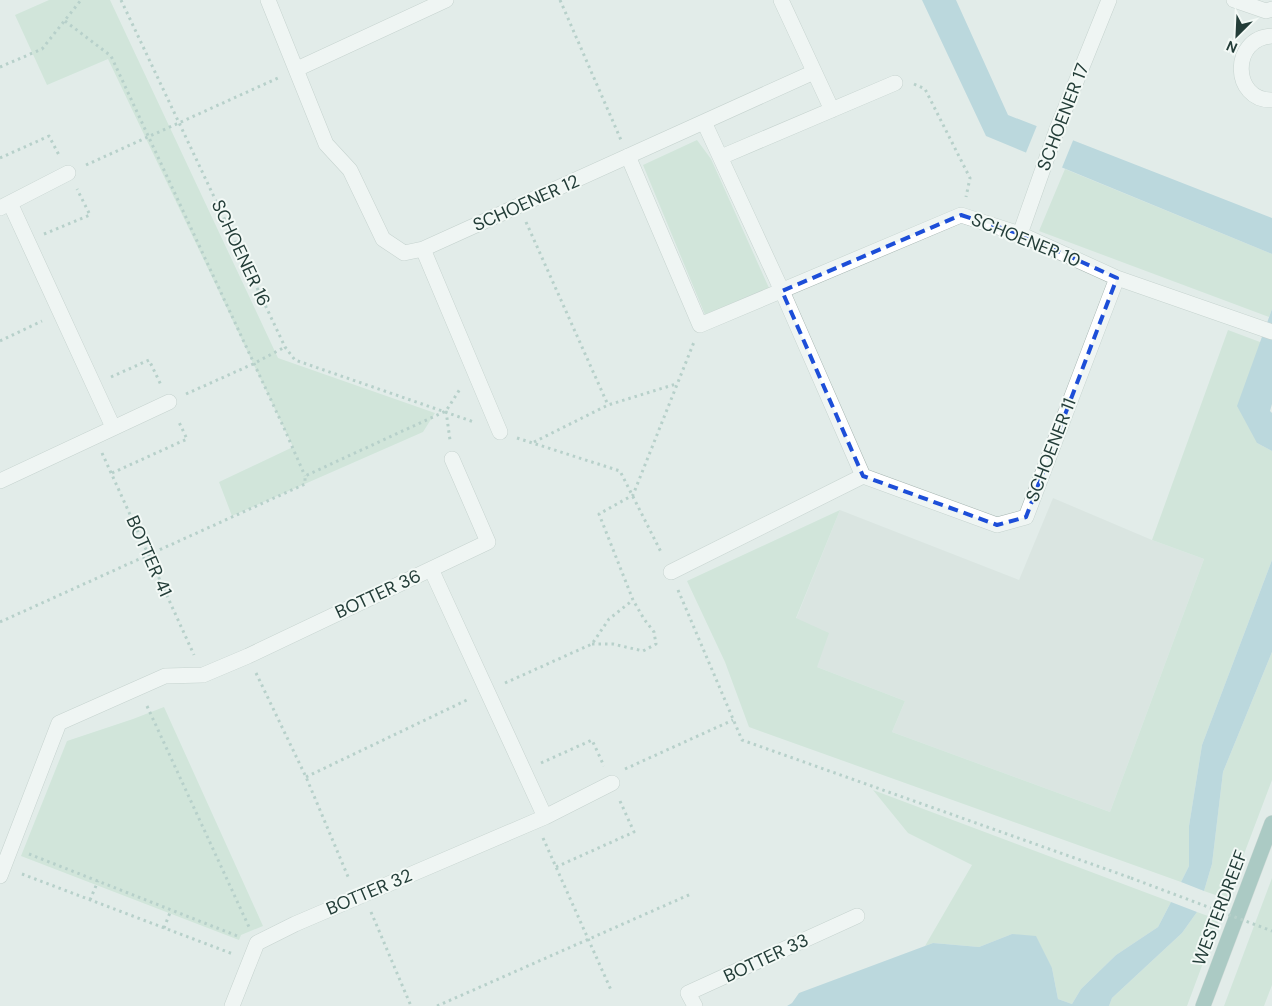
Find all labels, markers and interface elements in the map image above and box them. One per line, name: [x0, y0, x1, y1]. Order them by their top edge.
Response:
north arrow: [1212, 10, 1262, 60]
text: N: [1223, 37, 1240, 57]
street label: SCHOENER 17: [1032, 60, 1094, 174]
street label: SCHOENER 12: [469, 169, 583, 237]
street label: SCHOENER 16: [206, 196, 276, 310]
street label: SCHOENER 10: [968, 207, 1084, 273]
street label: SCHOENER 11: [1020, 395, 1082, 505]
street label: BOTTER 41: [120, 512, 178, 600]
street label: BOTTER 36: [331, 564, 425, 624]
street label: WESTERDREEF: [1187, 847, 1253, 969]
street label: BOTTER 32: [322, 863, 416, 921]
street label: BOTTER 33: [720, 928, 812, 988]

